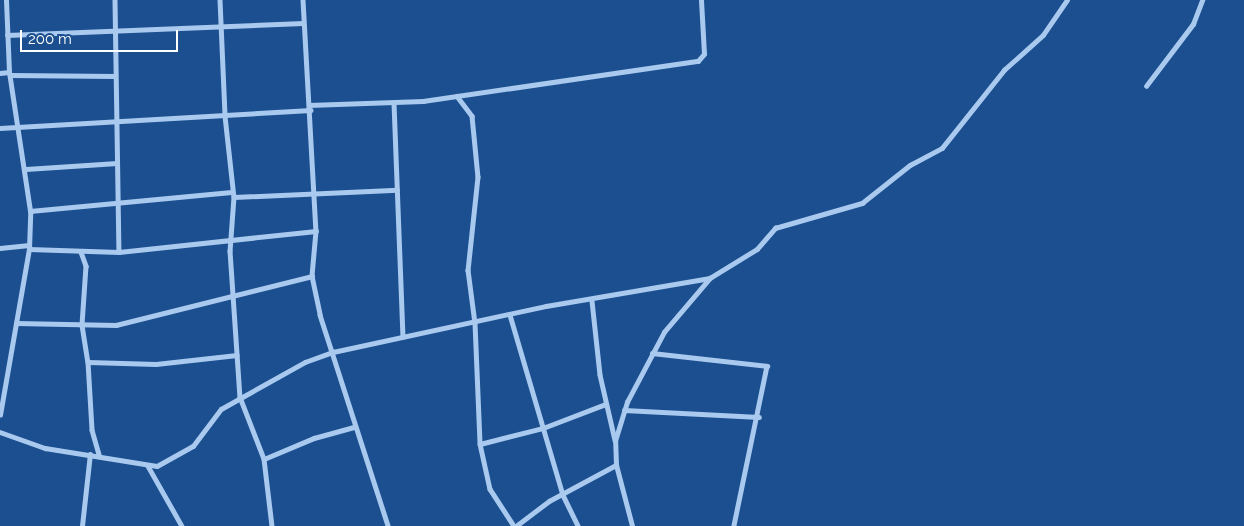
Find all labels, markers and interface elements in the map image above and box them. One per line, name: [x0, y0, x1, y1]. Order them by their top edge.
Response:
scale bar: [22, 20, 180, 52]
text: 200 m: [28, 30, 72, 48]

